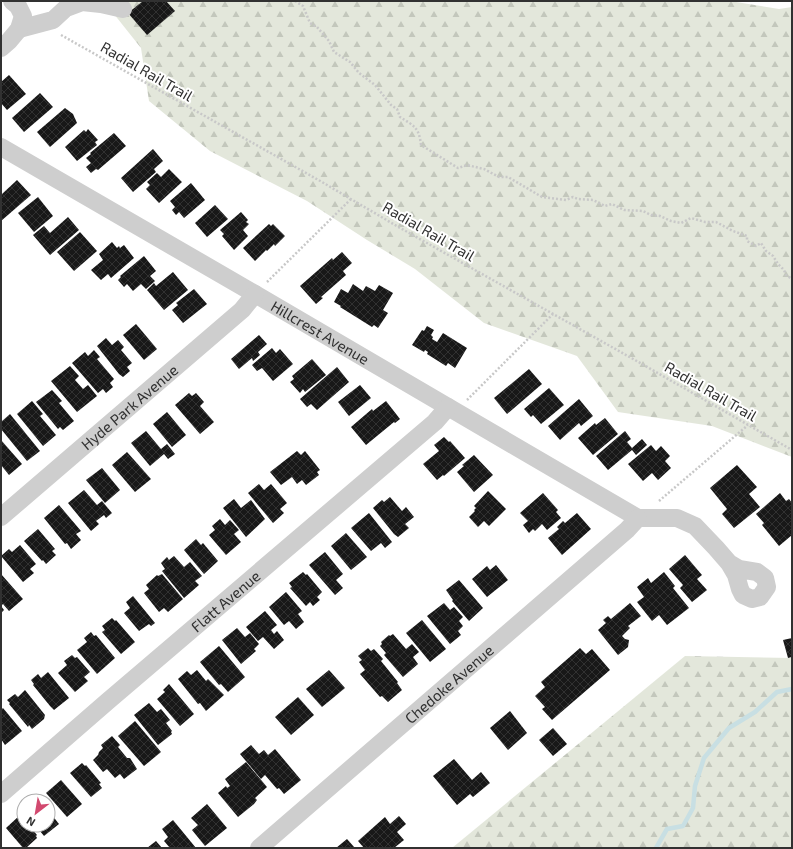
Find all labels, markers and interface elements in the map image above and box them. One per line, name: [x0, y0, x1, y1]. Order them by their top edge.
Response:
street label: Radial Rail Trail: [98, 37, 197, 105]
street label: Radial Rail Trail: [380, 197, 479, 265]
street label: Hillcrest Avenue: [268, 296, 372, 368]
street label: Radial Rail Trail: [662, 357, 761, 425]
street label: Hyde Park Avenue: [77, 360, 181, 453]
street label: Flatt Avenue: [187, 566, 264, 636]
street label: Chedoke Avenue: [401, 641, 497, 727]
north arrow: [16, 793, 56, 833]
text: N: [24, 814, 37, 830]

